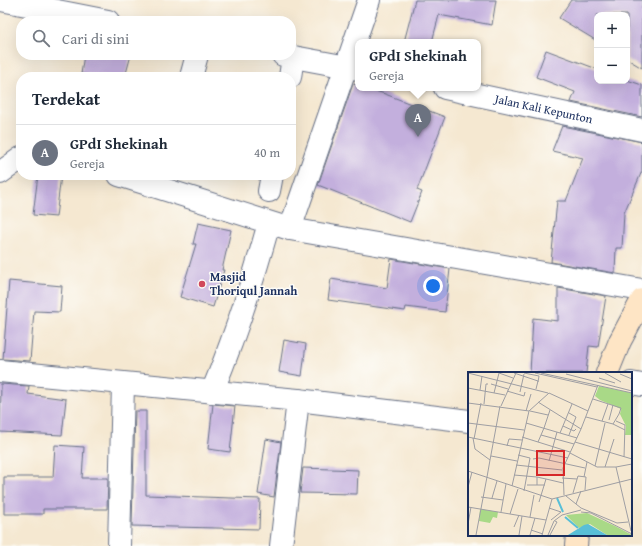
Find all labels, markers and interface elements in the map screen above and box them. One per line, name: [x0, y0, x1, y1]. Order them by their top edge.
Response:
map controls: [594, 12, 630, 84]
button: +: [594, 12, 630, 48]
search box: [16, 16, 296, 60]
icon: search: [30, 27, 52, 49]
text: Cari di sini: [62, 28, 129, 49]
popup: [355, 39, 481, 91]
text: GPdI Shekinah: [369, 45, 467, 66]
button: −: [594, 48, 630, 84]
text: Gereja: [369, 66, 404, 85]
text: Terdekat: [32, 86, 100, 111]
street label: Jalan Kali Kepunton: [491, 89, 595, 127]
pin: A: [405, 104, 431, 137]
text: GPdI Shekinah: [70, 133, 168, 154]
text: A: [41, 143, 49, 162]
text: 40 m: [254, 143, 280, 162]
text: Gereja: [70, 154, 105, 173]
place label: Masjid Thoriqul Jannah: [210, 268, 297, 299]
your location: [423, 276, 443, 296]
marker: Masjid Thoriqul Jannah: [197, 279, 207, 289]
inset map: [468, 372, 632, 536]

